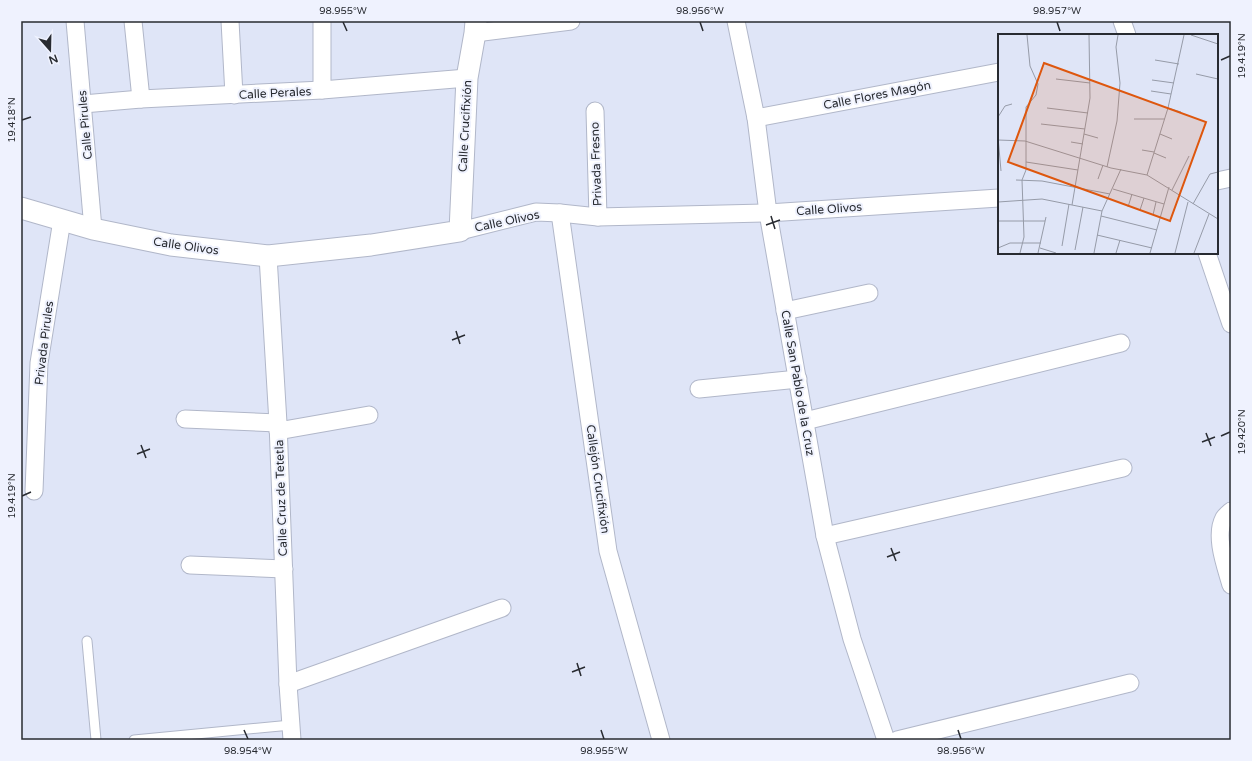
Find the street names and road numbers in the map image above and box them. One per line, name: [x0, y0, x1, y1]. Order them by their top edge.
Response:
street label: Calle Flores Magón: [822, 78, 932, 112]
street label: Calle Crucifixión: [456, 80, 474, 172]
street label: Calle Perales: [238, 84, 312, 102]
street label: Calle Pirules: [75, 90, 95, 160]
street label: Privada Fresno: [588, 121, 604, 207]
street label: Calle Olivos: [796, 200, 863, 218]
street label: Calle Olivos: [473, 207, 541, 235]
street label: Calle Olivos: [152, 234, 220, 258]
street label: Privada Pirules: [32, 300, 56, 386]
street label: Calle San Pablo de la Cruz: [778, 309, 818, 457]
street label: Callejón Crucifixión: [583, 424, 613, 534]
street label: Calle Cruz de Tetetla: [272, 439, 290, 557]

